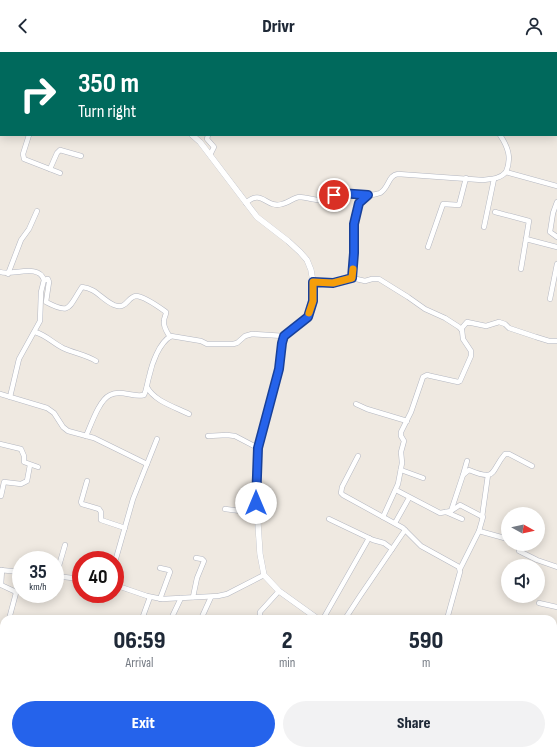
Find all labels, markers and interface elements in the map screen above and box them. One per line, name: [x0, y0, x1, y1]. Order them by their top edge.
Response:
icon: back: [12, 15, 34, 37]
icon: person: [523, 15, 545, 37]
text: Drivr: [262, 16, 295, 37]
text: 350 m: [78, 67, 139, 100]
icon: right: [12, 68, 64, 120]
text: Turn right: [78, 101, 136, 122]
pin: [317, 178, 351, 212]
icon: arrive: [323, 184, 345, 206]
position arrow: [235, 482, 277, 524]
north arrow: [501, 507, 545, 551]
map controls: [501, 507, 545, 603]
speed limit sign: 40: [72, 551, 124, 603]
button: sound: [501, 559, 545, 603]
text: 35: [29, 560, 47, 584]
text: km/h: [29, 581, 47, 593]
text: 06:59: [114, 626, 165, 655]
text: 2: [282, 626, 293, 655]
text: 590: [409, 626, 443, 655]
text: Arrival: [126, 655, 153, 671]
text: min: [279, 655, 295, 671]
text: m: [422, 655, 430, 671]
button: Exit: [12, 701, 275, 747]
button: Share: [283, 701, 545, 747]

